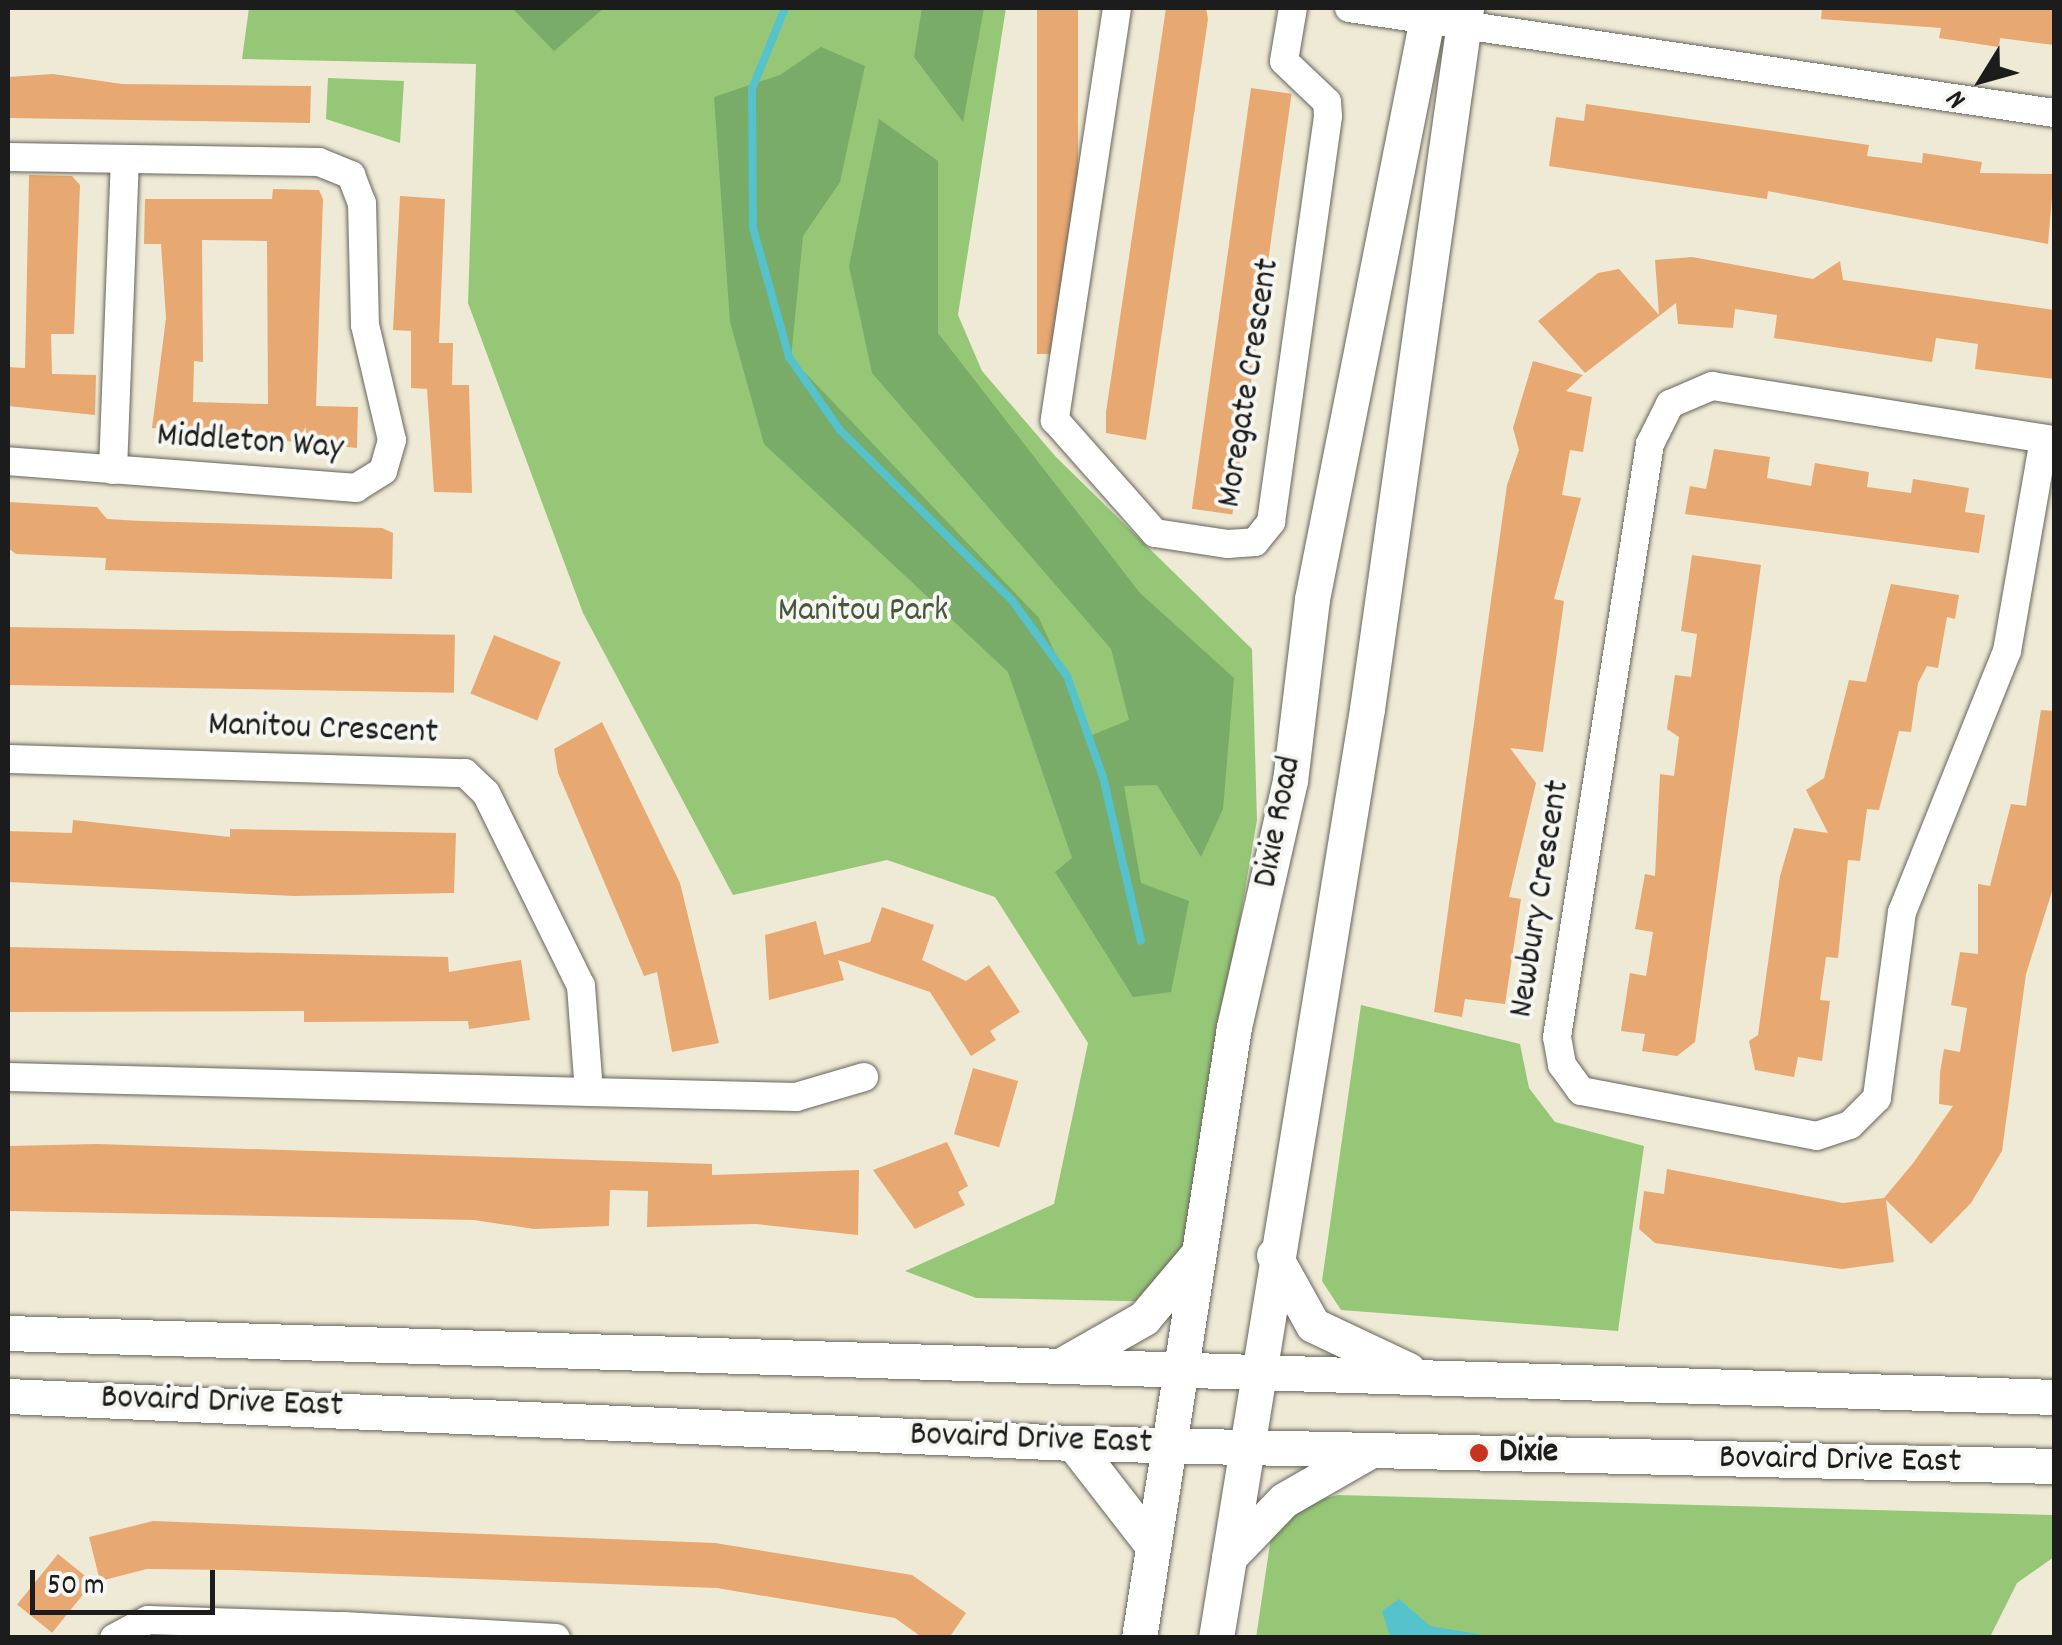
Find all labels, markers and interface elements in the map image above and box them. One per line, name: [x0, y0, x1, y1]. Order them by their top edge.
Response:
north arrow: [1932, 30, 2032, 130]
text: N: [1938, 80, 1978, 116]
street label: Moregate Crescent: [1210, 256, 1290, 510]
street label: Middleton Way: [155, 416, 345, 470]
park label: Manitou Park: [778, 591, 948, 633]
street label: Manitou Crescent: [207, 705, 439, 755]
street label: Dixie Road: [1246, 753, 1312, 891]
street label: Newbury Crescent: [1502, 777, 1580, 1021]
street label: Bovaird Drive East: [100, 1378, 344, 1428]
street label: Bovaird Drive East: [909, 1415, 1153, 1465]
place label: Dixie: [1499, 1432, 1558, 1474]
street label: Bovaird Drive East: [1718, 1438, 1962, 1484]
marker: Dixie: [1468, 1442, 1490, 1464]
scale bar: [35, 1550, 220, 1612]
text: 50 m: [47, 1566, 105, 1609]

